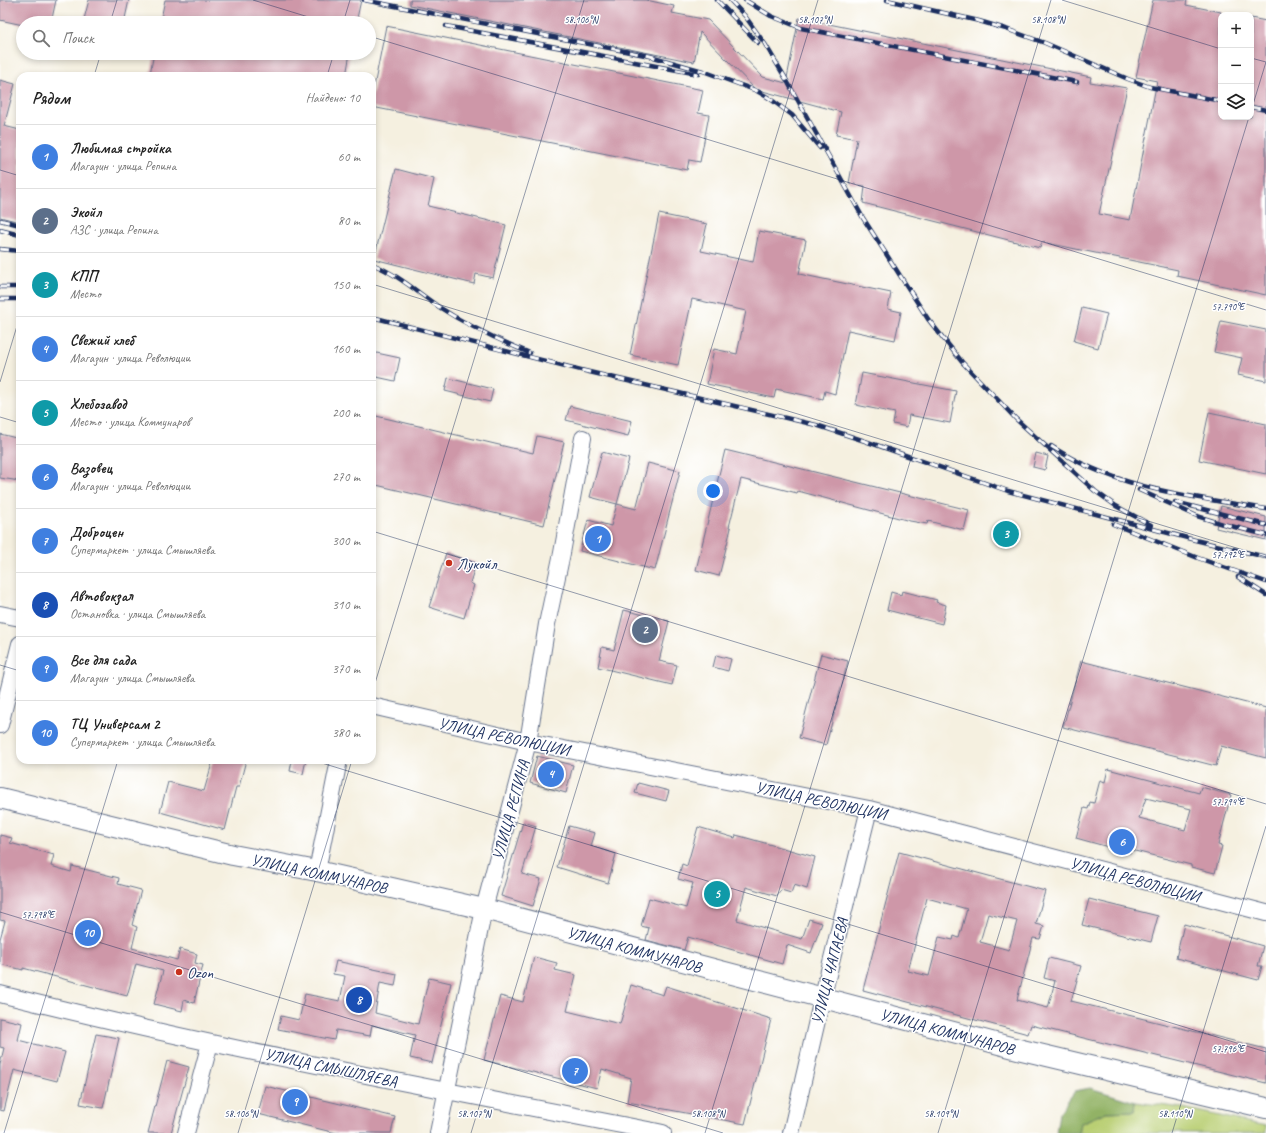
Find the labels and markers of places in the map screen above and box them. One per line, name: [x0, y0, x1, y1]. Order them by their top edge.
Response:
pin: 3: [993, 519, 1019, 549]
pin: 1: [585, 524, 611, 554]
place label: Лукойл: [457, 554, 498, 574]
marker: Лукойл: [444, 558, 454, 568]
pin: 2: [632, 615, 658, 645]
pin: 4: [538, 759, 564, 789]
pin: 6: [1109, 827, 1135, 857]
pin: 5: [704, 879, 730, 909]
pin: 10: [75, 918, 101, 948]
place label: Ozon: [187, 963, 214, 983]
marker: Ozon: [174, 967, 184, 977]
pin: 8: [346, 985, 372, 1015]
pin: 7: [562, 1056, 588, 1086]
pin: 9: [282, 1087, 308, 1117]

